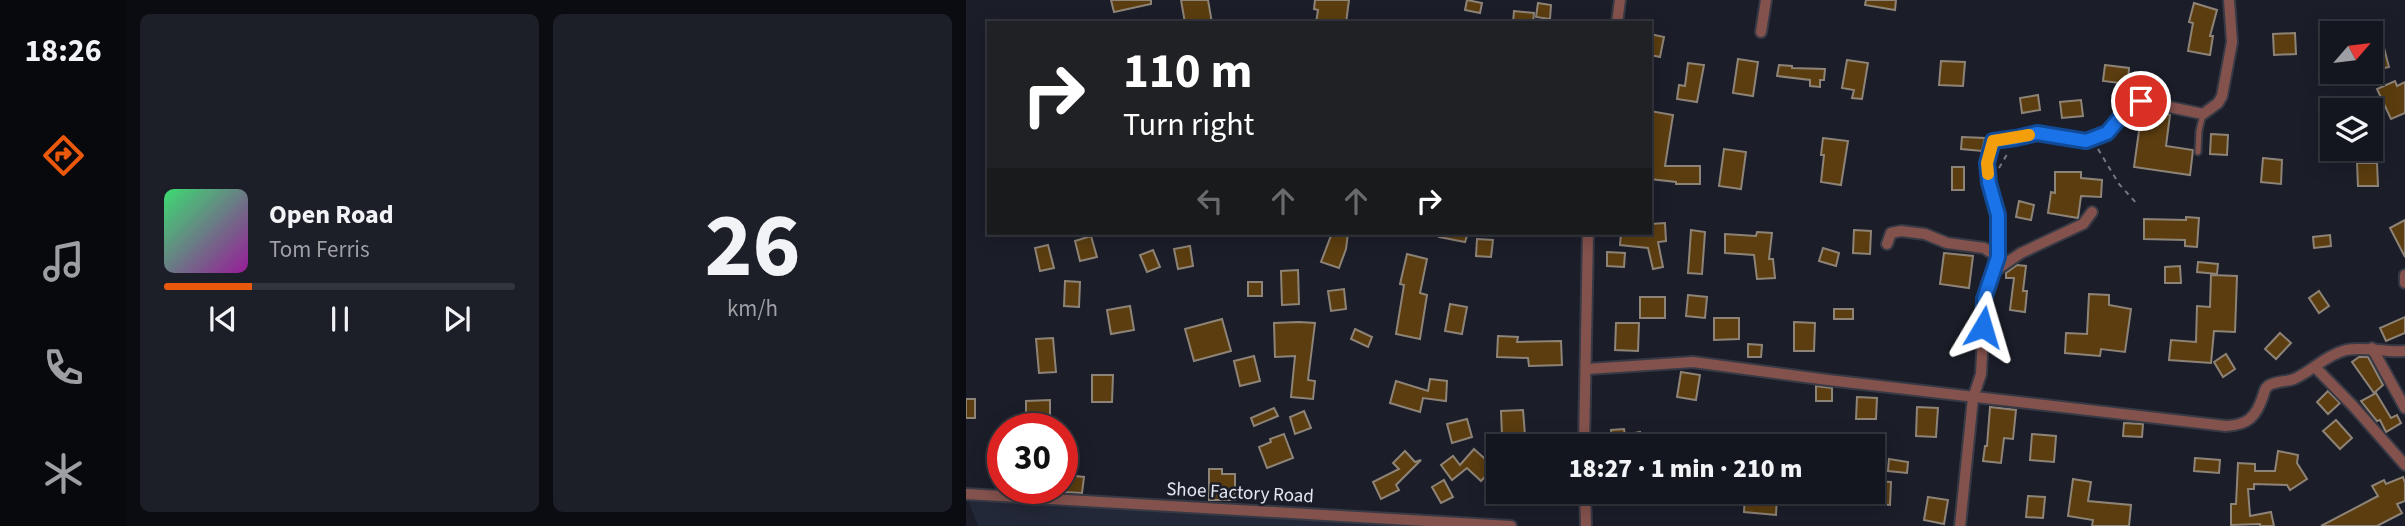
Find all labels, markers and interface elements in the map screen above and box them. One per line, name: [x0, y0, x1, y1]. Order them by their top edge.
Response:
north arrow: [2320, 21, 2384, 84]
map controls: [2320, 21, 2383, 161]
text: 18:26: [24, 28, 102, 74]
text: 110 m: [1123, 37, 1252, 107]
icon: right: [1008, 49, 1099, 140]
pin: [2111, 71, 2171, 131]
icon: arrive: [2122, 82, 2160, 120]
button: layers: [2320, 98, 2383, 161]
text: Turn right: [1123, 102, 1254, 148]
icon: directions: [39, 131, 88, 180]
text: 26: [704, 182, 801, 311]
icon: left: [1191, 182, 1229, 220]
icon: ahead: [1264, 182, 1302, 220]
icon: ahead: [1337, 182, 1375, 220]
icon: right: [1410, 182, 1448, 220]
text: Open Road: [269, 196, 394, 233]
text: Tom Ferris: [269, 233, 370, 266]
icon: music: [39, 237, 88, 286]
position arrow: [1946, 290, 2020, 364]
text: km/h: [727, 292, 778, 325]
icon: previous: [204, 300, 242, 338]
icon: pause: [321, 300, 359, 338]
icon: next: [438, 300, 476, 338]
icon: phone: [39, 343, 88, 392]
speed limit sign: 30: [987, 413, 1078, 504]
icon: climate: [39, 449, 88, 498]
text: 18:27 · 1 min · 210 m: [1569, 450, 1802, 487]
street label: Shoe Factory Road: [1165, 476, 1315, 510]

